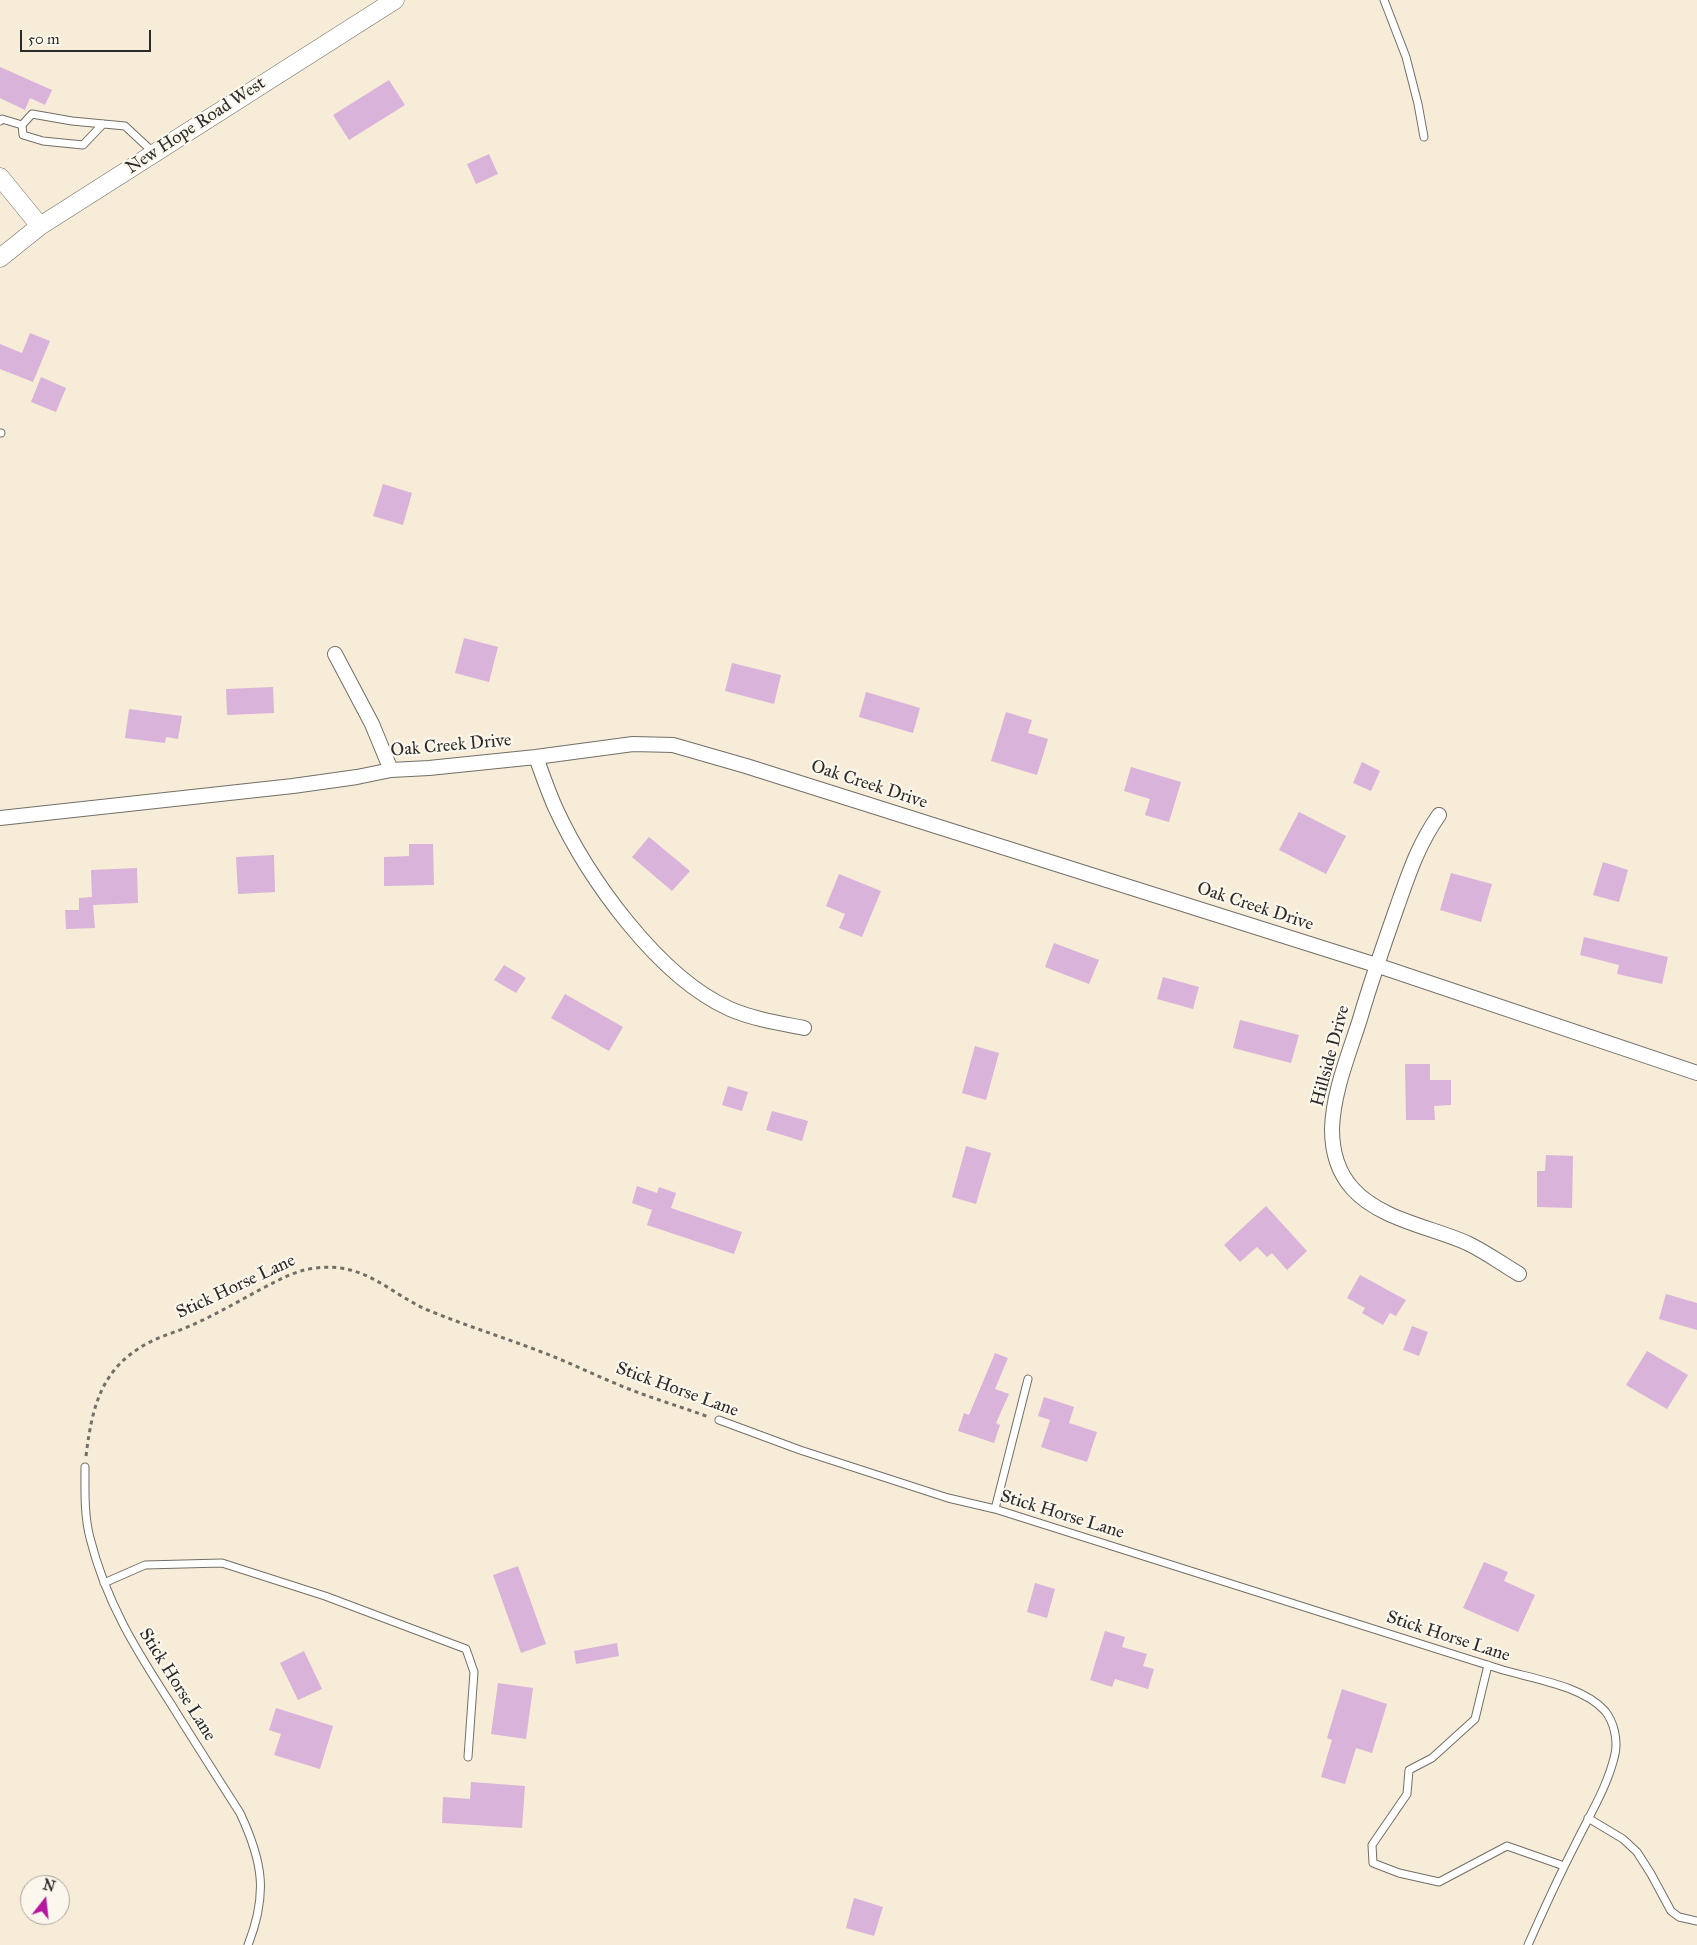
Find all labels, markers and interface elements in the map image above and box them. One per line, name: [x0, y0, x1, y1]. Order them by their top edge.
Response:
scale bar: [22, 20, 154, 52]
text: 50 m: [28, 30, 60, 48]
street label: New Hope Road West: [122, 73, 270, 179]
street label: Oak Creek Drive: [390, 730, 512, 762]
street label: Oak Creek Drive: [808, 756, 930, 814]
street label: Oak Creek Drive: [1194, 878, 1316, 936]
street label: Hillside Drive: [1307, 1003, 1355, 1109]
street label: Stick Horse Lane: [173, 1250, 299, 1324]
street label: Stick Horse Lane: [613, 1358, 741, 1422]
street label: Stick Horse Lane: [997, 1486, 1127, 1544]
street label: Stick Horse Lane: [1383, 1607, 1513, 1667]
street label: Stick Horse Lane: [134, 1625, 220, 1745]
north arrow: [20, 1875, 70, 1925]
text: N: [41, 1876, 57, 1896]

